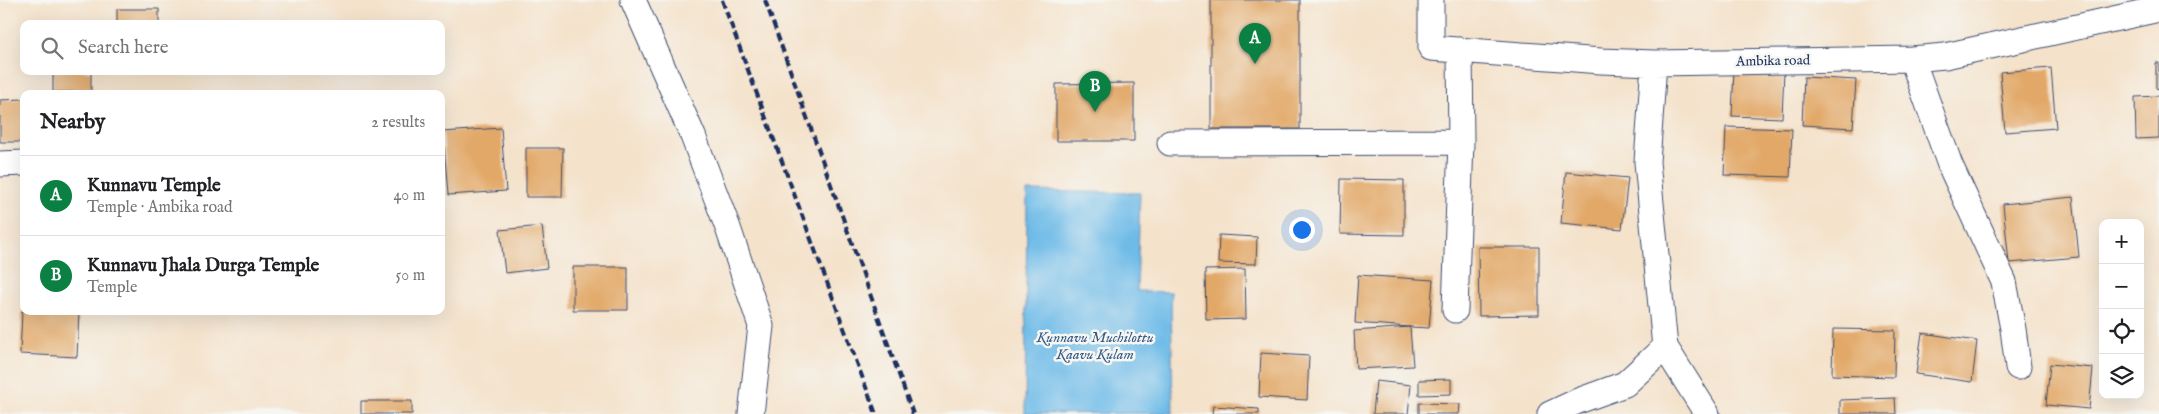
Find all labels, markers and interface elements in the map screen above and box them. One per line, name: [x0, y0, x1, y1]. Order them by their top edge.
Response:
search box: [20, 20, 445, 75]
pin: A: [1239, 23, 1271, 64]
icon: search: [38, 34, 66, 62]
text: Search here: [78, 36, 169, 60]
street label: Ambika road: [1735, 51, 1811, 71]
pin: B: [1079, 71, 1111, 112]
text: Nearby: [40, 109, 105, 136]
text: 2 results: [371, 113, 425, 133]
text: Kunnavu Temple: [87, 174, 221, 198]
text: A: [51, 186, 61, 206]
text: 40 m: [393, 186, 425, 206]
text: Temple · Ambika road: [87, 198, 233, 218]
your location: [1289, 217, 1315, 243]
map controls: [2099, 219, 2144, 399]
button: +: [2099, 219, 2144, 264]
text: Kunnavu Jhala Durga Temple: [87, 254, 319, 278]
button: −: [2099, 264, 2144, 309]
text: B: [51, 266, 61, 286]
text: 50 m: [396, 266, 425, 286]
text: Temple: [87, 278, 137, 298]
button: locate: [2099, 309, 2144, 354]
water label: Kunnavu Muchilottu Kaavu Kulam: [1035, 328, 1154, 364]
button: layers: [2099, 354, 2144, 399]

